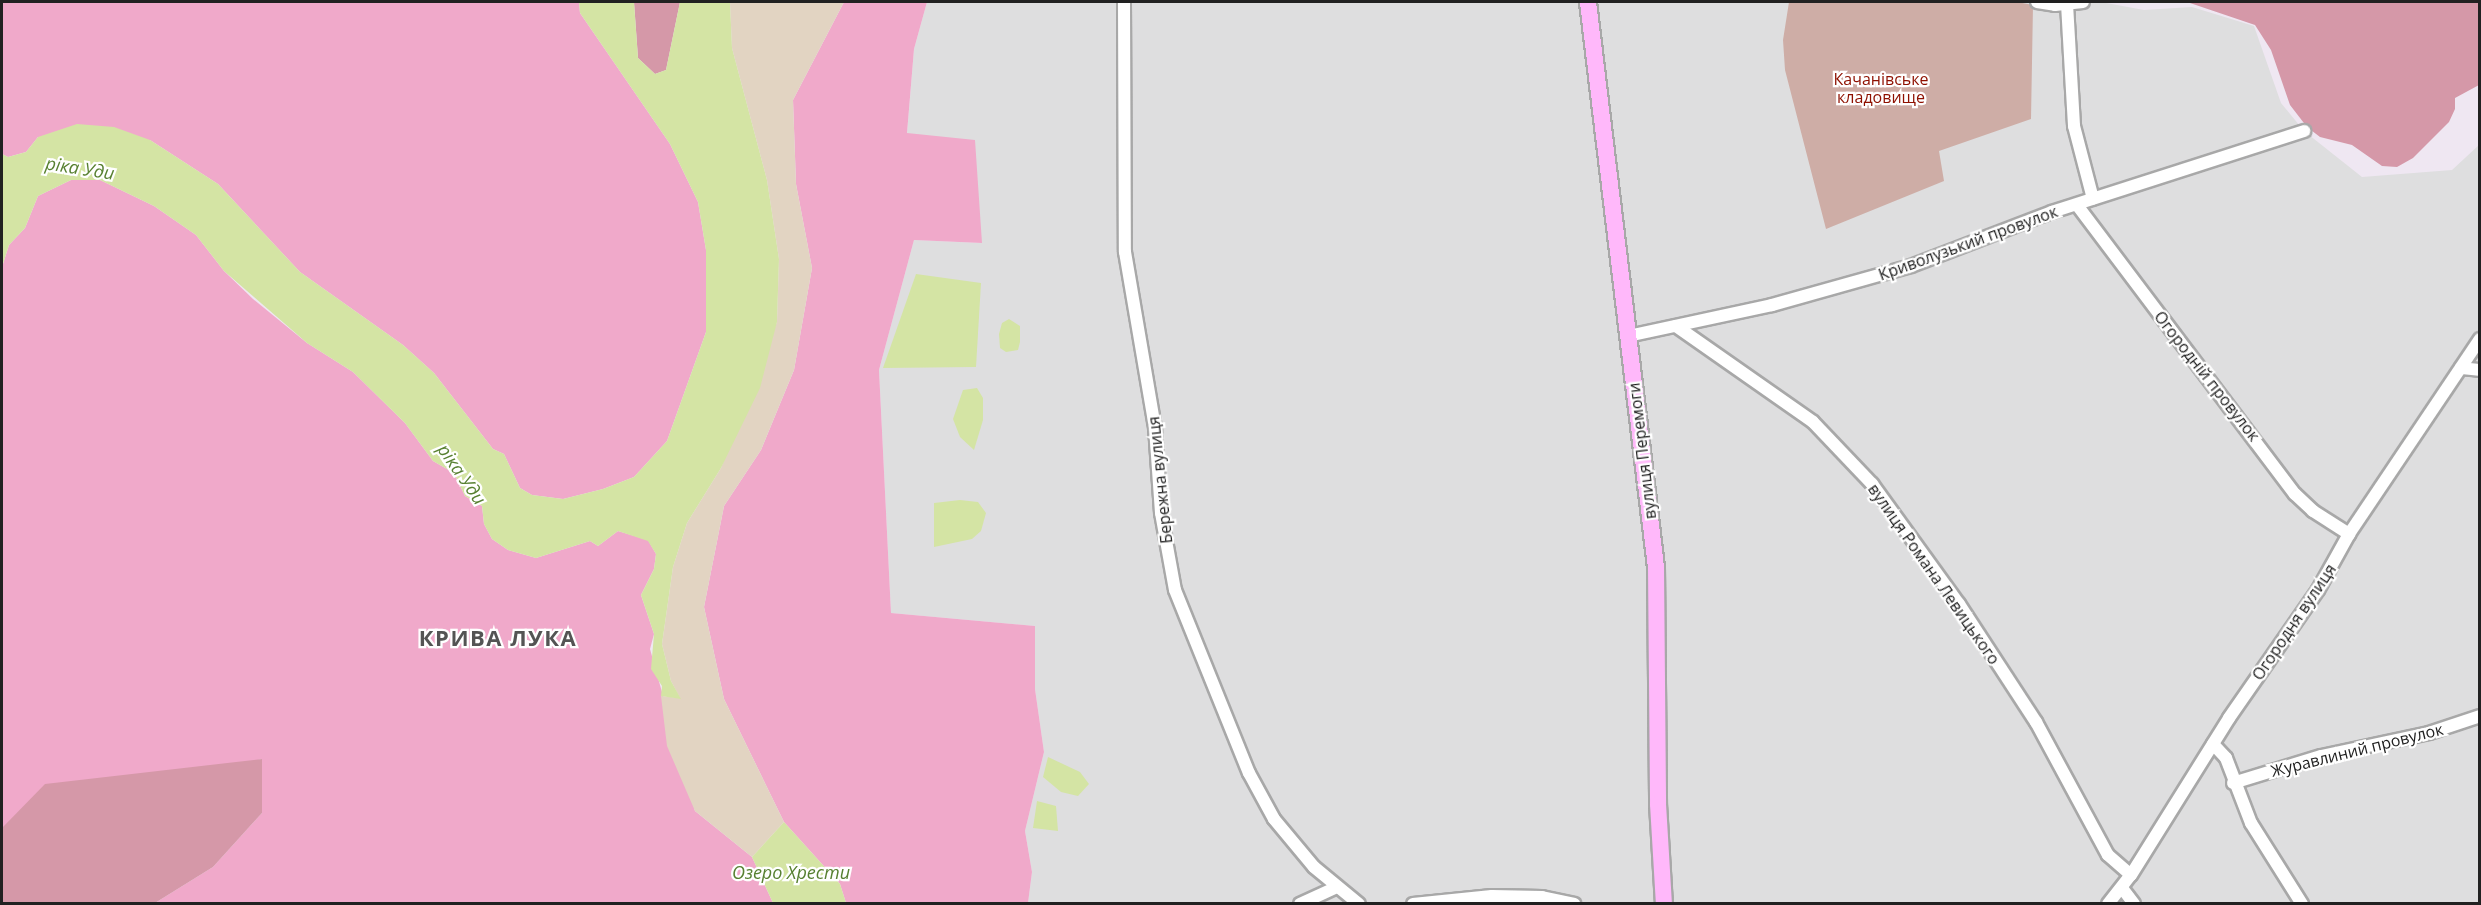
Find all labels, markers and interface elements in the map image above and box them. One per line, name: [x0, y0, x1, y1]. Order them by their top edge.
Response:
park label: Качанівське кладовище: [1834, 69, 1928, 107]
water label: ріка Уди: [44, 152, 116, 184]
street label: Криволузький провулок: [1876, 202, 2060, 284]
street label: Огородній провулок: [2150, 307, 2264, 445]
street label: вулиця Перемоги: [1624, 382, 1660, 520]
street label: Бережна вулиця: [1144, 415, 1176, 545]
water label: ріка Уди: [433, 439, 491, 509]
street label: вулиця Романа Левицького: [1864, 480, 2004, 668]
street label: Огородня вулиця: [2248, 560, 2340, 684]
district label: КРИВА ЛУКА: [419, 625, 577, 651]
street label: Журавлиний провулок: [2269, 719, 2445, 781]
water label: Озеро Хрести: [732, 861, 850, 883]

